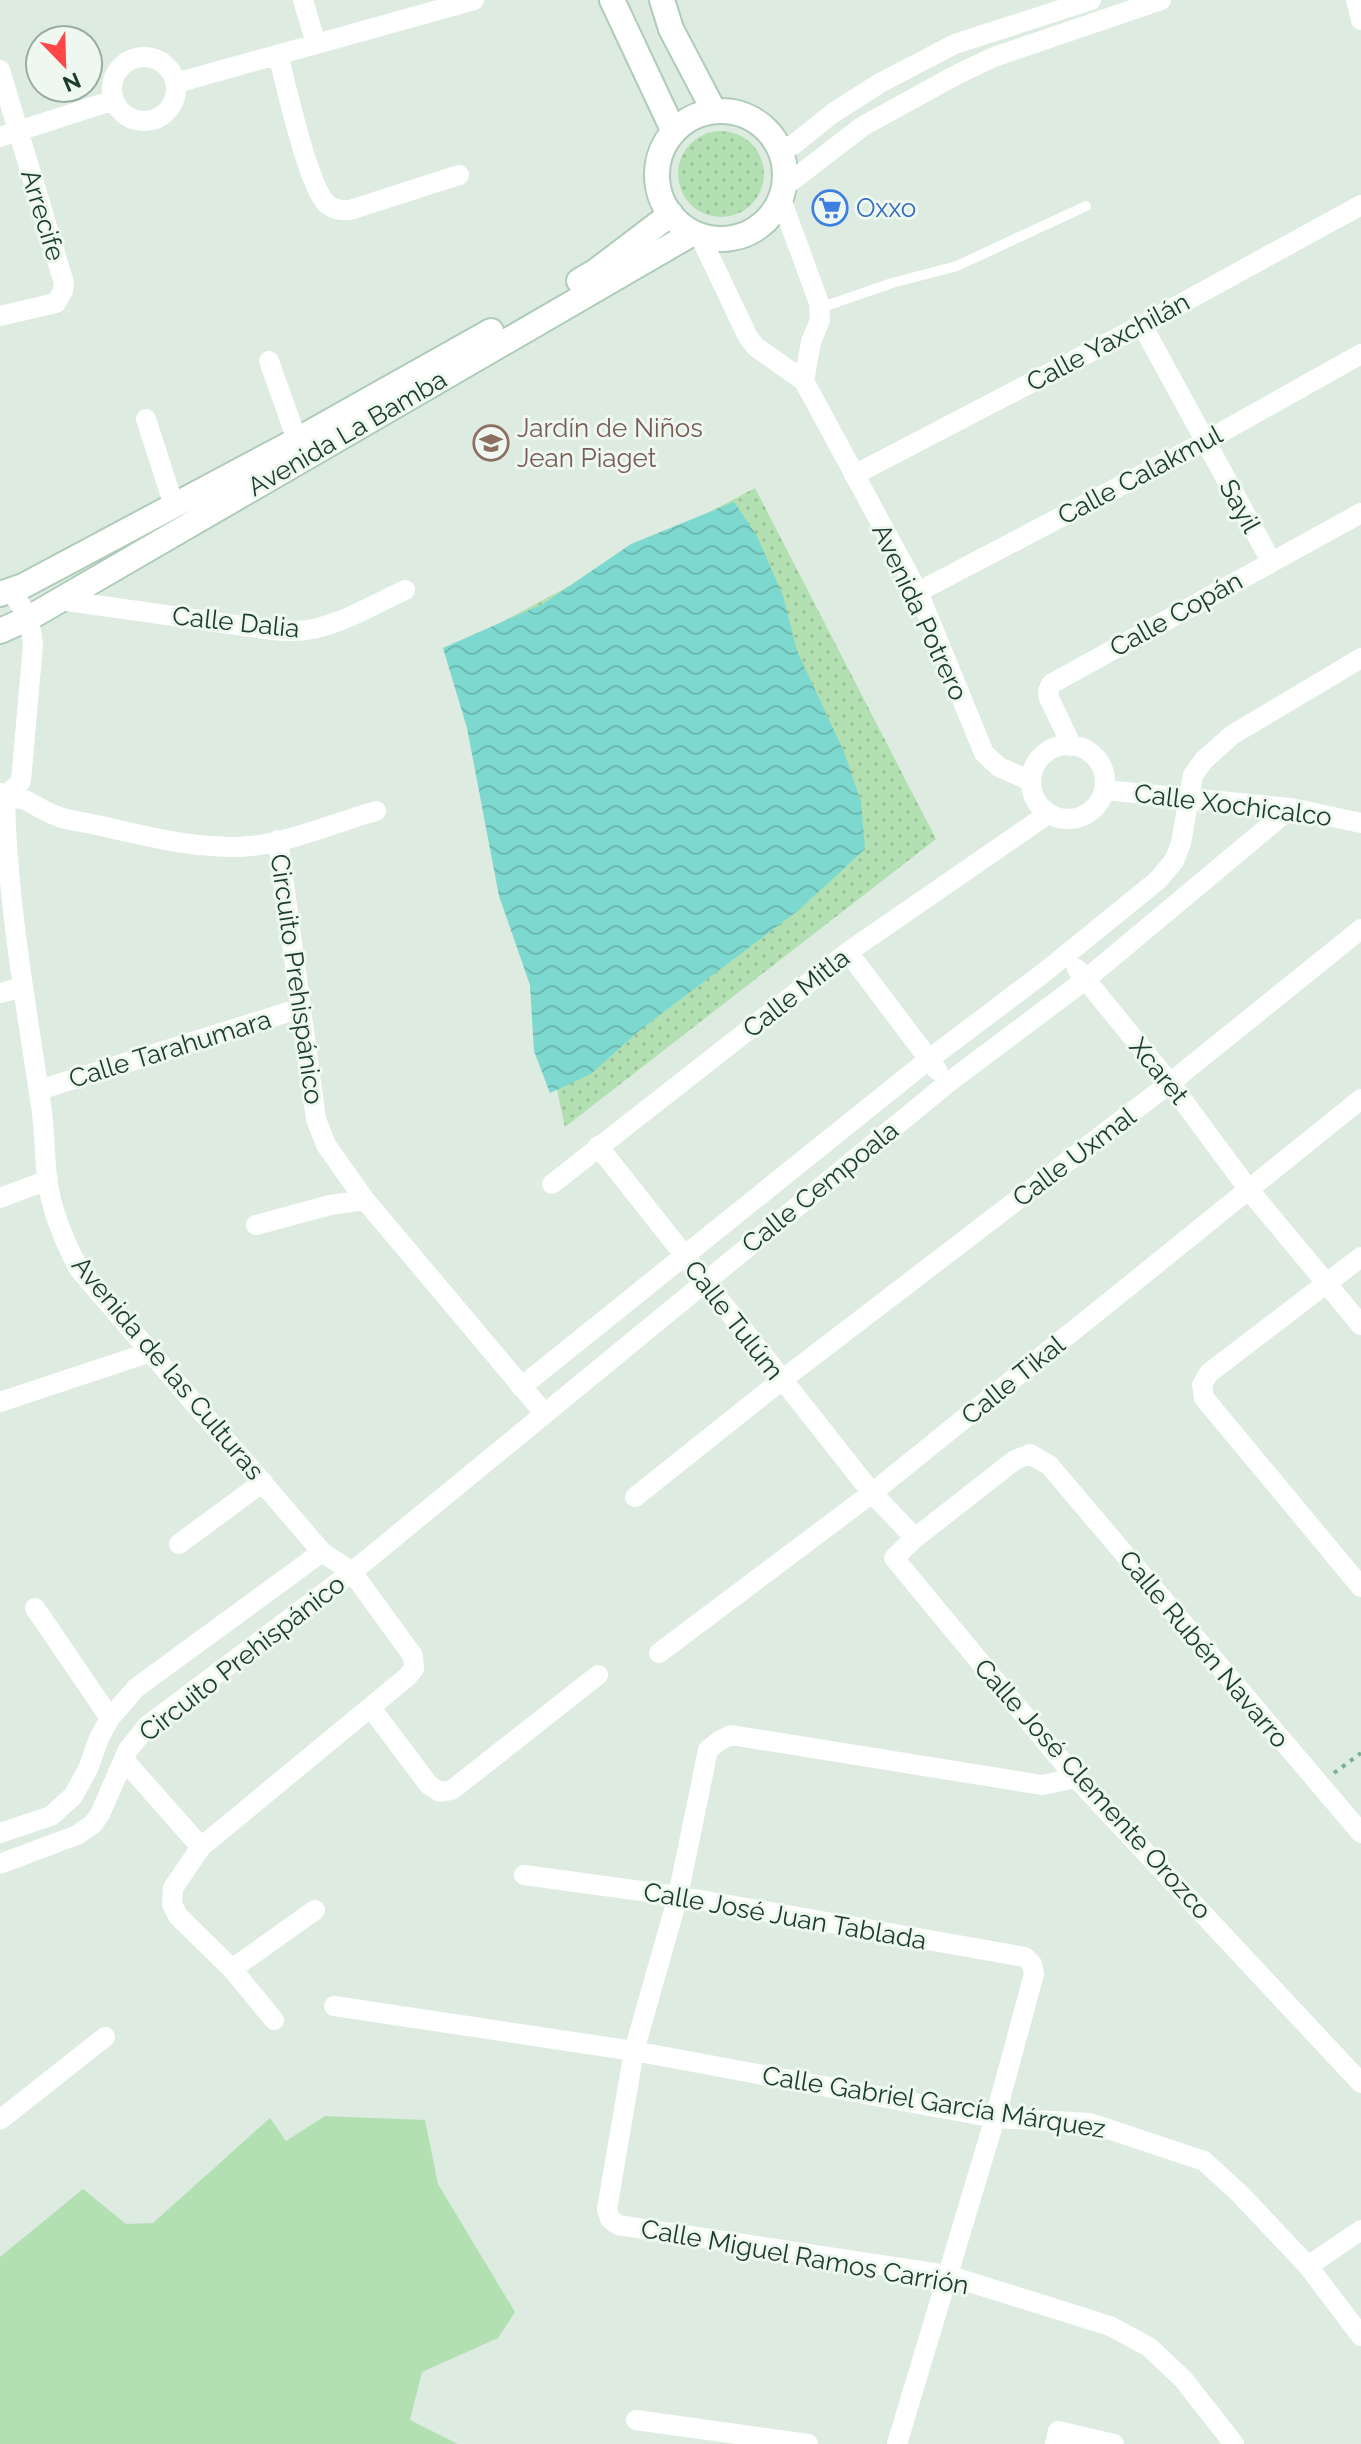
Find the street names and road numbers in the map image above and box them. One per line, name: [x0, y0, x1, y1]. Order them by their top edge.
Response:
street label: Arrecife: [15, 166, 71, 264]
street label: Calle Yaxchilán: [1022, 287, 1194, 397]
street label: Avenida La Bamba: [242, 364, 452, 502]
street label: Calle Calakmul: [1053, 419, 1228, 531]
street label: Sayil: [1213, 474, 1267, 539]
street label: Avenida Potrero: [866, 519, 974, 705]
street label: Calle Copán: [1105, 565, 1247, 663]
street label: Calle Dalia: [171, 600, 301, 644]
street label: Calle Xochicalco: [1132, 778, 1334, 832]
street label: Circuito Prehispánico: [265, 852, 329, 1106]
street label: Calle Mitla: [737, 942, 855, 1044]
street label: Calle Tarahumara: [65, 1004, 275, 1094]
street label: Xcaret: [1123, 1032, 1195, 1110]
street label: Calle Uxmal: [1007, 1101, 1142, 1213]
street label: Calle Cempoala: [736, 1115, 904, 1259]
street label: Avenida de las Culturas: [66, 1250, 270, 1486]
street label: Calle Tulúm: [678, 1254, 790, 1386]
street label: Calle Tikal: [955, 1329, 1071, 1431]
street label: Calle Rubén Navarro: [1113, 1544, 1295, 1754]
street label: Circuito Prehispánico: [133, 1568, 351, 1748]
street label: Calle José Clemente Orozco: [968, 1653, 1218, 1925]
street label: Calle José Juan Tablada: [641, 1876, 929, 1956]
street label: Calle Gabriel García Márquez: [760, 2060, 1108, 2144]
street label: Calle Miguel Ramos Carrión: [639, 2213, 971, 2301]

